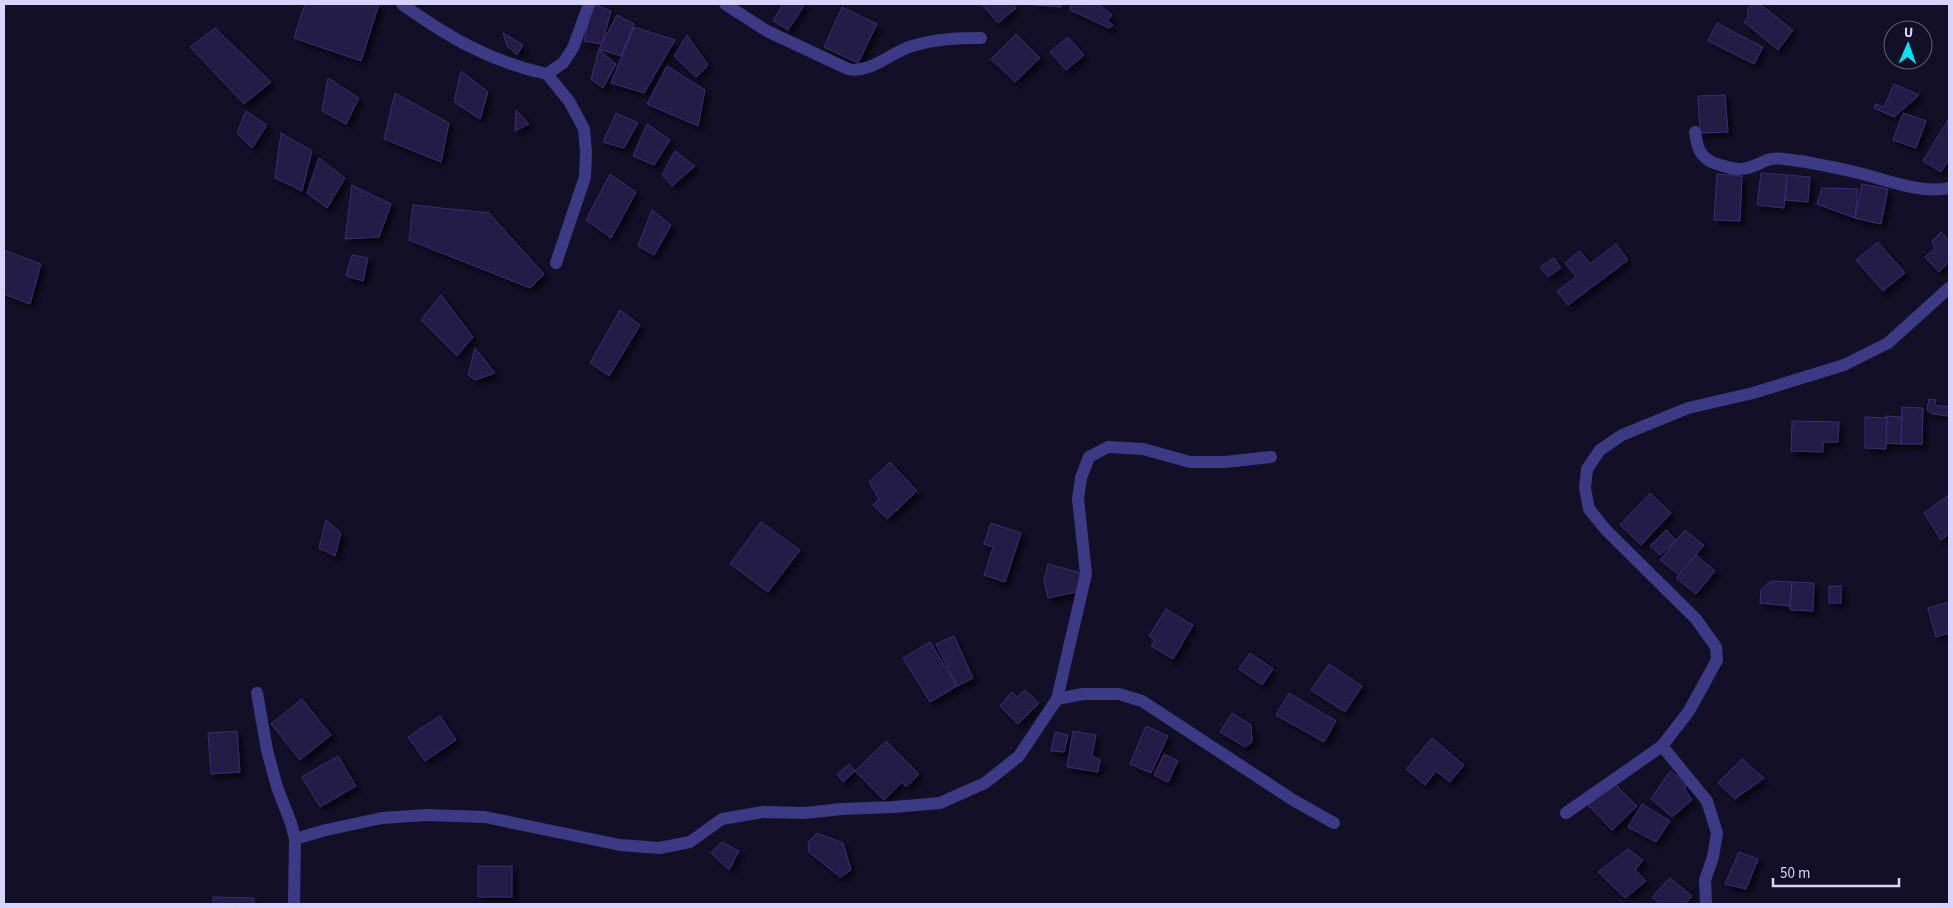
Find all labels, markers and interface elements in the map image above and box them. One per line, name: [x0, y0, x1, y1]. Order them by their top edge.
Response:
north arrow: [1883, 20, 1933, 70]
text: U: [1903, 23, 1913, 43]
scale bar: [1773, 856, 1899, 888]
text: 50 m: [1780, 863, 1810, 884]

